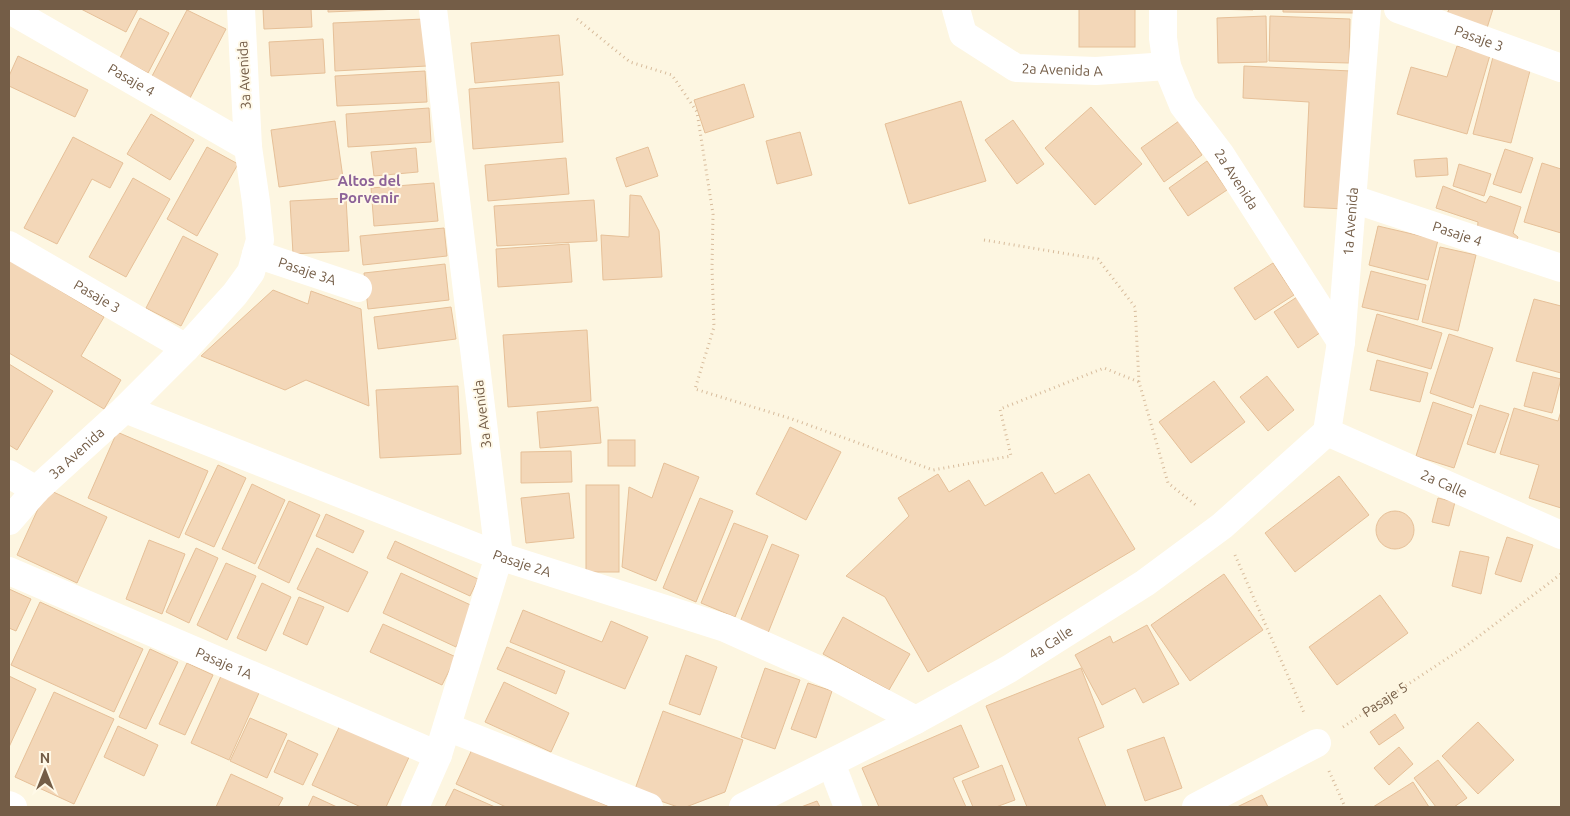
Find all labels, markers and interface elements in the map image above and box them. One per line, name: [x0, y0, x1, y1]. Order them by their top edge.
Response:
street label: Pasaje 3: [1452, 22, 1506, 54]
street label: 3a Avenida: [234, 40, 254, 110]
street label: Pasaje 4: [105, 60, 158, 100]
street label: 2a Avenida A: [1021, 60, 1103, 79]
street label: 2a Avenida: [1211, 146, 1262, 212]
district label: Altos del Porvenir: [337, 172, 401, 206]
street label: 1a Avenida: [1340, 187, 1361, 256]
street label: Pasaje 4: [1431, 218, 1484, 249]
street label: Pasaje 3A: [276, 254, 338, 288]
street label: Pasaje 3: [71, 277, 123, 316]
street label: 3a Avenida: [470, 379, 494, 449]
street label: 3a Avenida: [46, 424, 107, 482]
street label: 2a Calle: [1418, 466, 1470, 501]
street label: Pasaje 2A: [491, 546, 553, 580]
street label: 4a Calle: [1026, 623, 1076, 663]
street label: Pasaje 1A: [193, 644, 255, 682]
street label: Pasaje 5: [1359, 679, 1410, 720]
north arrow: [20, 746, 70, 796]
text: N: [40, 750, 50, 766]

